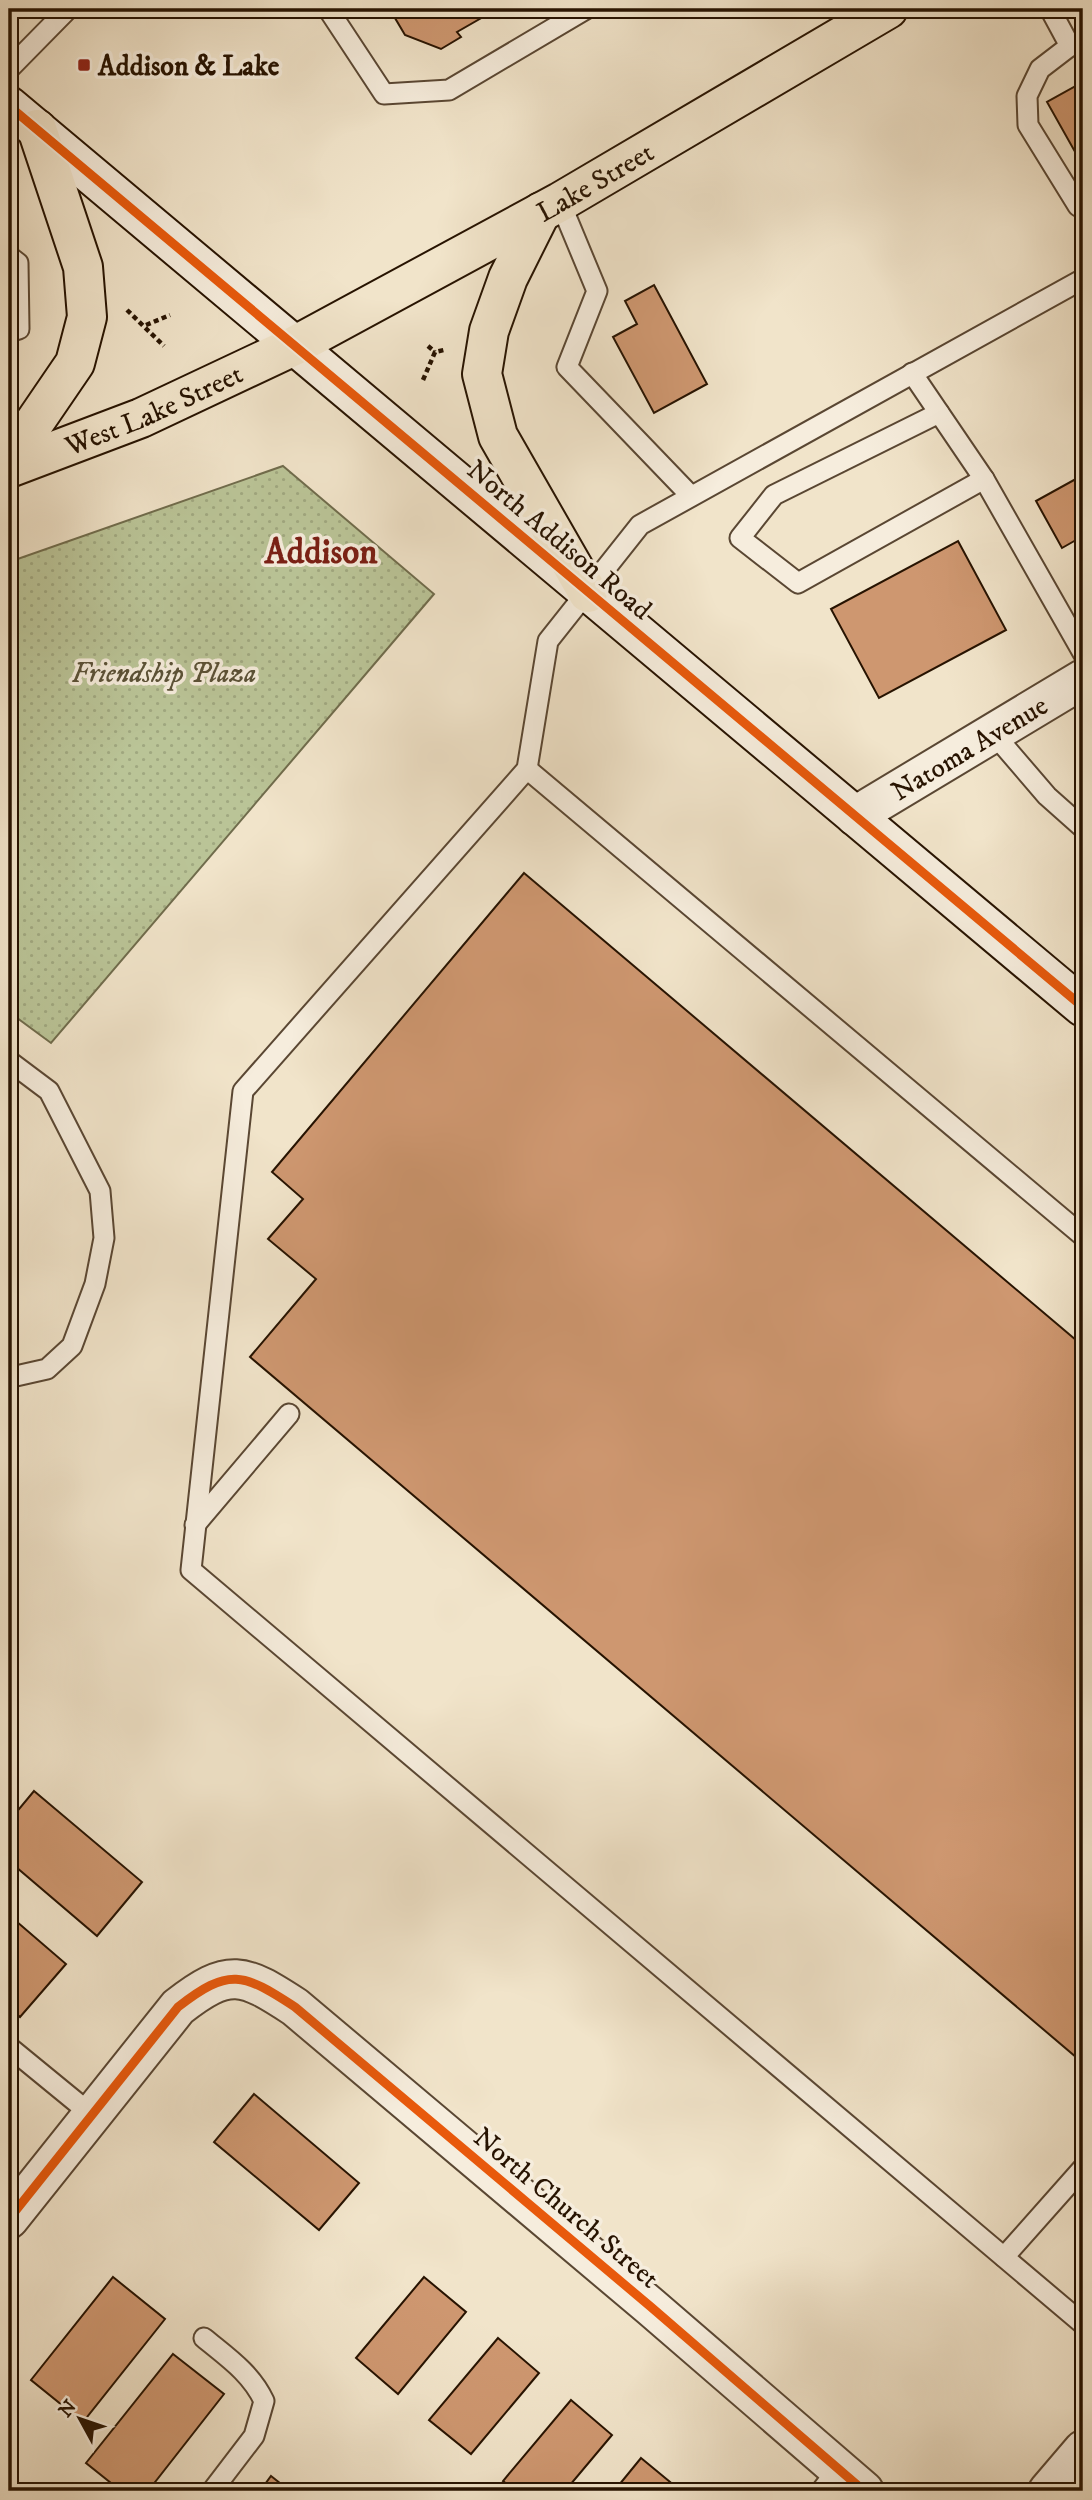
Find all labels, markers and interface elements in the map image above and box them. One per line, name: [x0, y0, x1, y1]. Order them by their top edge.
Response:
place label: Addison & Lake: [97, 49, 280, 84]
marker: Addison & Lake: [76, 57, 92, 73]
street label: Lake Street: [531, 135, 660, 230]
street label: West Lake Street: [60, 357, 248, 464]
street label: North Addison Road: [459, 453, 659, 628]
district label: Addison: [263, 531, 378, 575]
park label: Friendship Plaza: [72, 656, 256, 691]
street label: Natoma Avenue: [885, 688, 1054, 809]
street label: North Church Street: [466, 2120, 666, 2296]
north arrow: [46, 2384, 116, 2454]
text: N: [54, 2395, 82, 2422]

